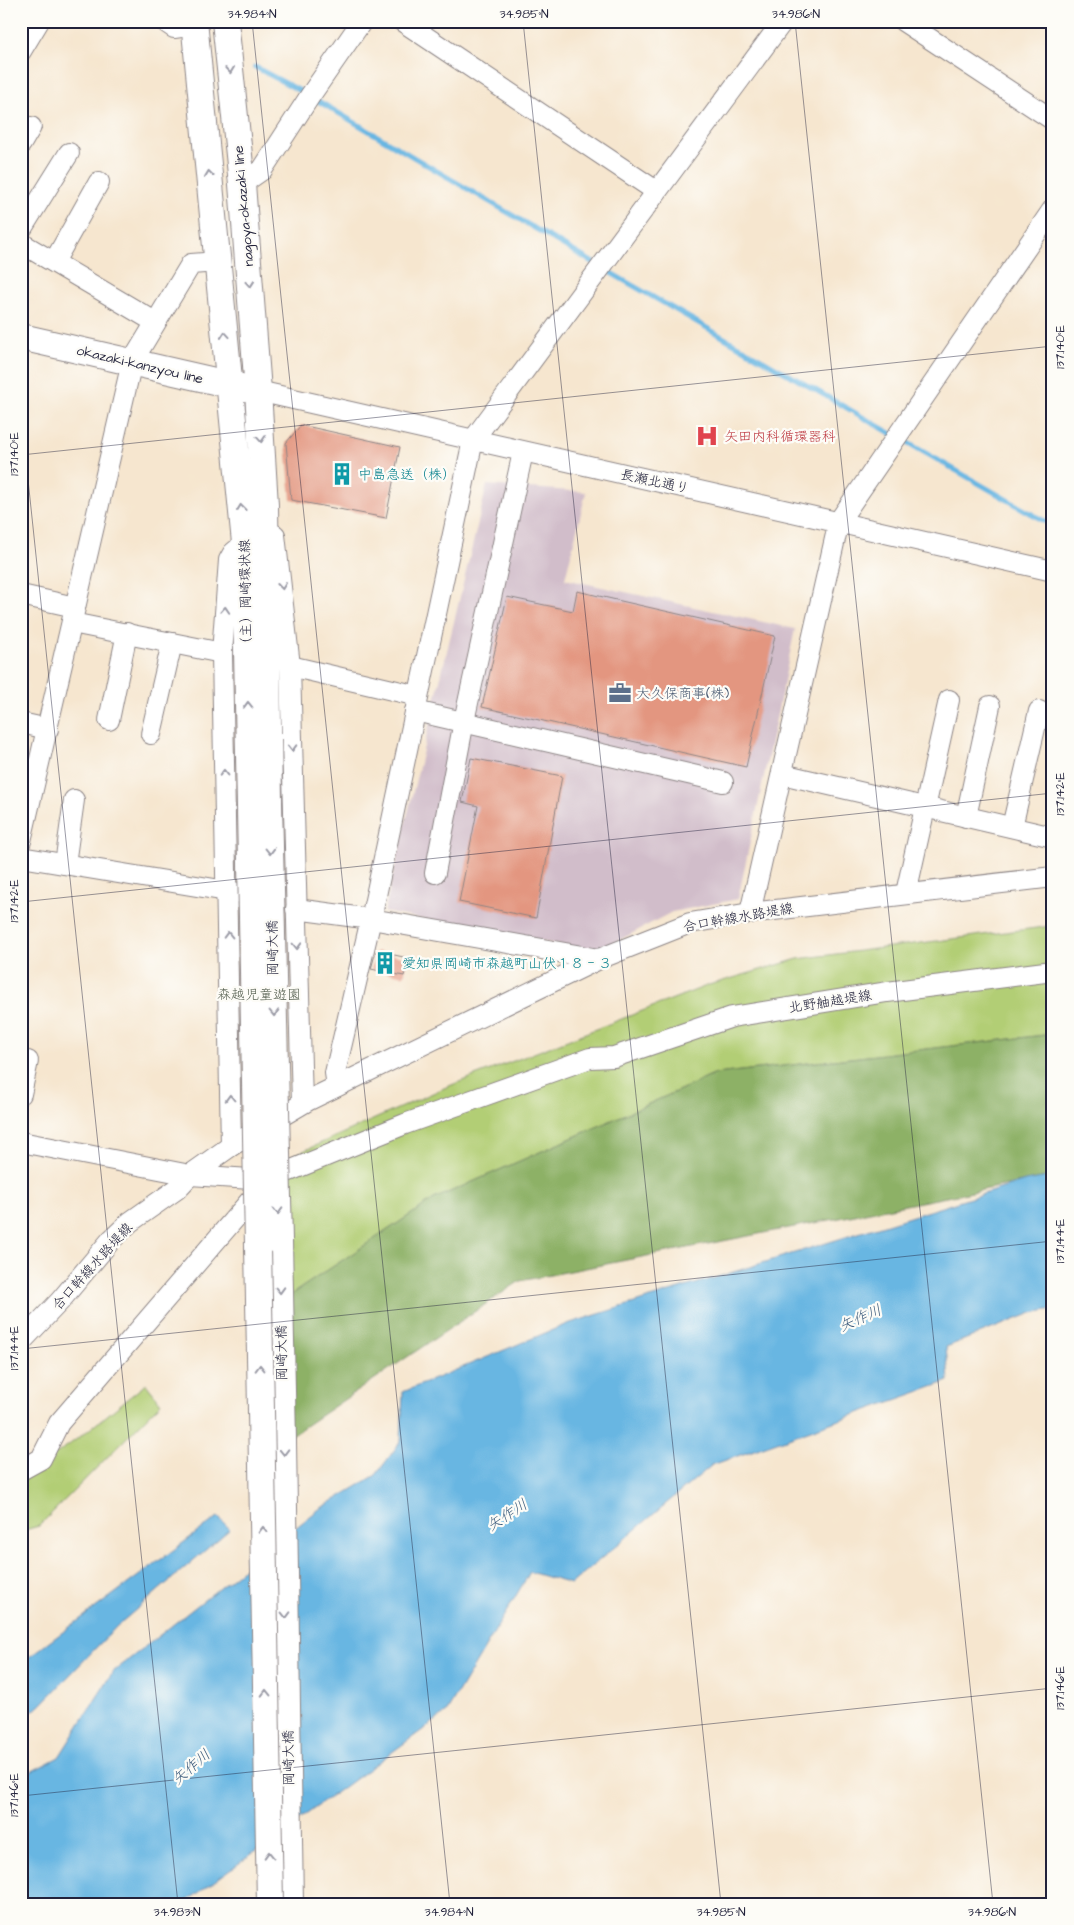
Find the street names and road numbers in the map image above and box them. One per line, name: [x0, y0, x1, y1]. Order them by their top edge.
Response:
street label: nagoya-okazaki line: [229, 144, 259, 267]
street label: okazaki-kanzyou line: [74, 341, 206, 389]
street label: 長瀬北通り: [618, 465, 691, 499]
street label: （主）岡崎環状線: [235, 539, 257, 651]
street label: 合口幹線水路堤線: [681, 898, 795, 938]
street label: 岡崎大橋: [263, 920, 283, 976]
street label: 北野舳越堤線: [787, 986, 873, 1018]
street label: 合口幹線水路堤線: [48, 1218, 138, 1315]
street label: 岡崎大橋: [272, 1325, 292, 1381]
street label: 岡崎大橋: [279, 1730, 299, 1786]

